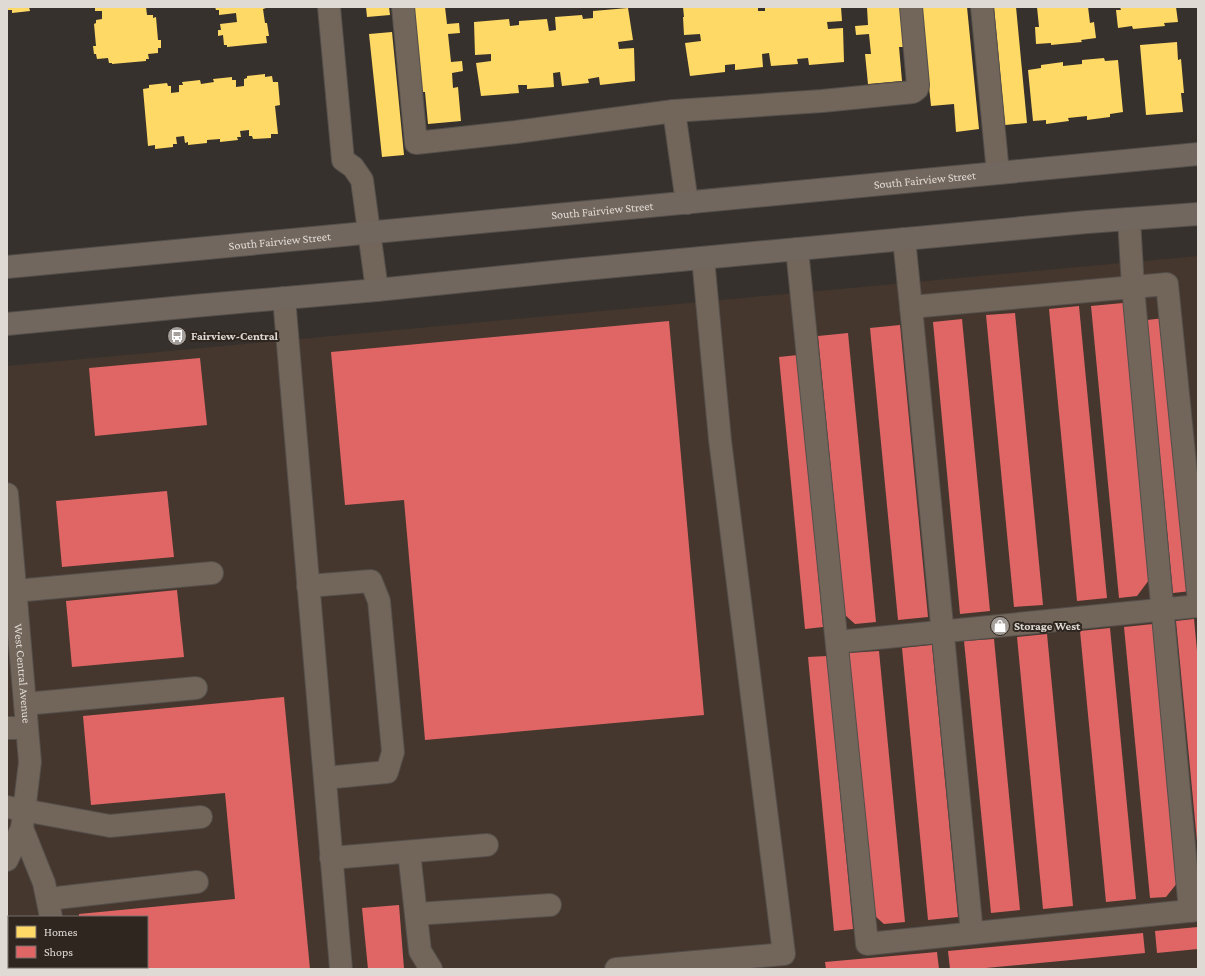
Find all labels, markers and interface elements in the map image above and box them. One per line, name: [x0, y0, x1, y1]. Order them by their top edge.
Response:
street label: South Fairview Street: [873, 168, 978, 192]
street label: South Fairview Street: [551, 199, 655, 222]
street label: South Fairview Street: [228, 229, 332, 253]
bus stop icon: Fairview-Central: [166, 325, 188, 347]
place label: Fairview-Central: [191, 329, 279, 343]
shop icon: Storage West: [989, 615, 1011, 637]
place label: Storage West: [1014, 619, 1081, 633]
street label: West Central Avenue: [11, 623, 34, 724]
legend: [8, 916, 148, 968]
text: Homes: [44, 925, 78, 939]
text: Shops: [44, 945, 73, 959]

